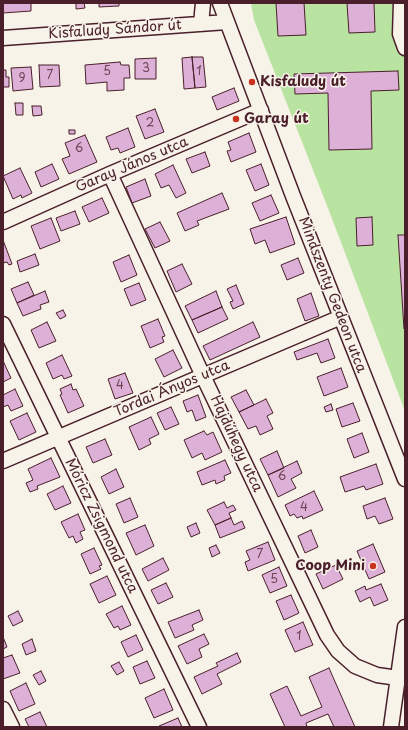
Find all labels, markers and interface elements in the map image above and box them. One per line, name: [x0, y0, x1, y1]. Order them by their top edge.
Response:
street label: Kisfaludy Sándor út: [48, 17, 182, 43]
house number: 3: [142, 62, 150, 76]
house number: 5: [103, 65, 111, 79]
house number: 1: [196, 65, 202, 79]
house number: 7: [47, 69, 53, 83]
house number: 9: [18, 72, 26, 86]
place label: Kisfaludy út: [260, 74, 346, 90]
marker: Kisfaludy út: [247, 77, 257, 87]
place label: Garay út: [244, 111, 309, 127]
marker: Garay út: [231, 114, 241, 124]
house number: 2: [146, 117, 154, 131]
street label: Garay János utca: [73, 134, 191, 196]
house number: 6: [75, 142, 83, 156]
street label: Mindszenty Gedeon utca: [294, 215, 370, 375]
street label: Tordai Ányos utca: [112, 357, 232, 421]
house number: 4: [116, 379, 124, 393]
street label: Hajdúhegy utca: [206, 393, 266, 495]
street label: Móricz Zsigmond utca: [61, 456, 141, 596]
house number: 6: [278, 470, 286, 484]
house number: 4: [300, 501, 308, 515]
house number: 7: [257, 548, 263, 562]
place label: Coop Mini: [295, 558, 365, 574]
marker: Coop Mini: [368, 561, 378, 571]
house number: 5: [270, 573, 278, 587]
house number: 1: [296, 630, 302, 644]

